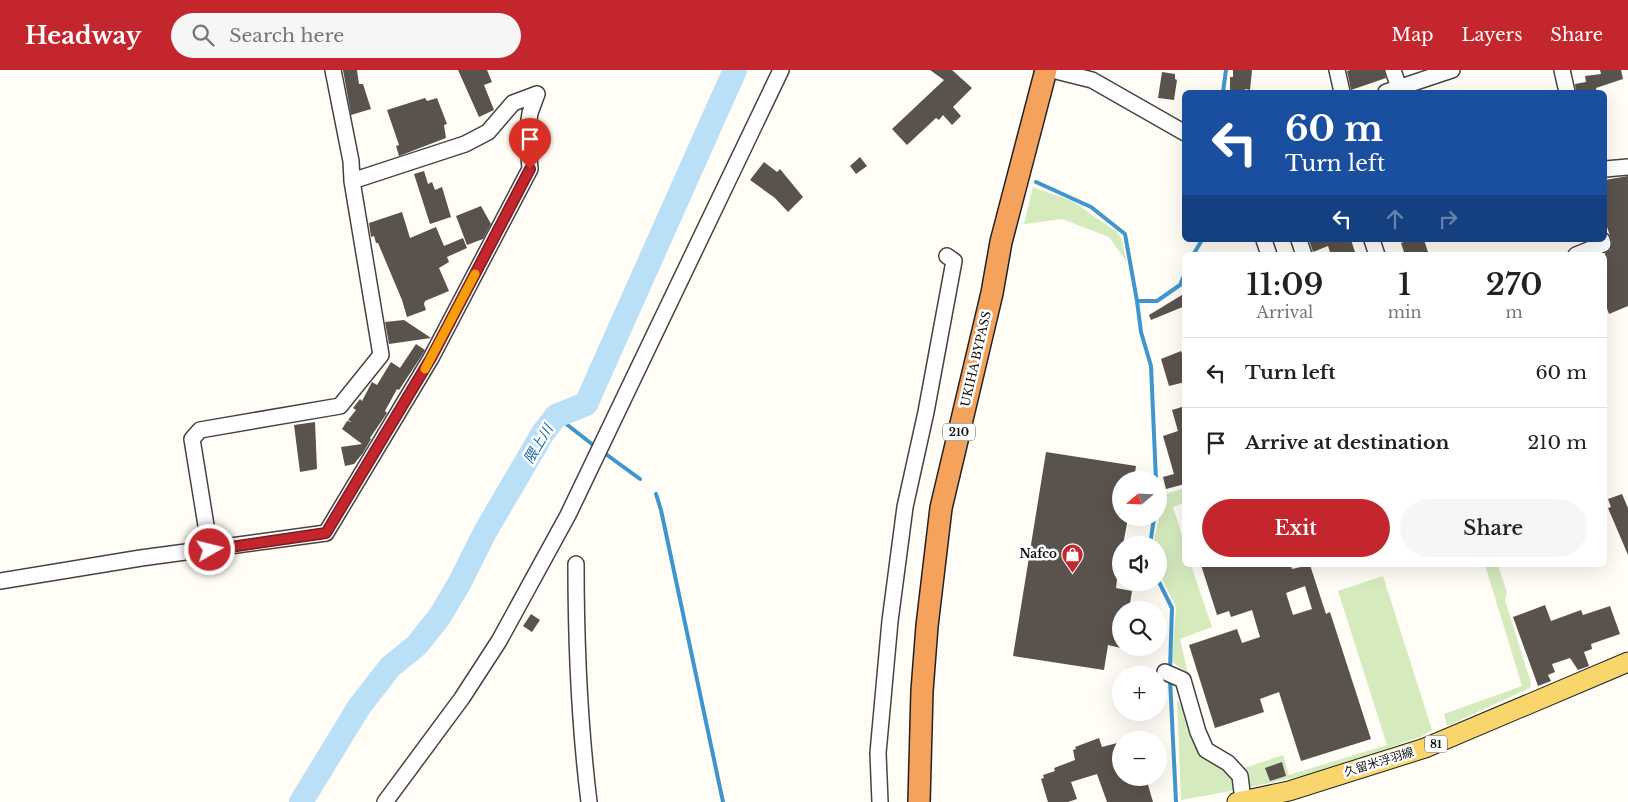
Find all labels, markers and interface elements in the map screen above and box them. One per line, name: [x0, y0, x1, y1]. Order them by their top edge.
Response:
search box: [171, 13, 521, 58]
text: Headway: [25, 21, 141, 50]
icon: search: [189, 21, 217, 49]
text: Search here: [229, 24, 344, 47]
text: Map: [1392, 24, 1433, 46]
text: Layers: [1461, 24, 1522, 46]
text: Share: [1550, 24, 1603, 46]
text: 60 m: [1285, 107, 1383, 150]
icon: left: [1202, 110, 1267, 175]
pin: [509, 118, 551, 169]
icon: arrive: [516, 125, 544, 153]
text: Turn left: [1285, 150, 1385, 177]
icon: left: [1328, 205, 1356, 233]
icon: ahead: [1381, 205, 1409, 233]
icon: right: [1434, 205, 1462, 233]
text: 11:09: [1246, 266, 1323, 303]
text: 1: [1398, 266, 1411, 303]
text: 270: [1486, 266, 1543, 303]
text: Arrival: [1257, 302, 1313, 322]
text: min: [1388, 302, 1421, 322]
text: m: [1506, 302, 1523, 322]
street label: UKIHA BYPASS: [957, 309, 994, 408]
icon: left: [1202, 359, 1230, 387]
text: Turn left: [1245, 361, 1336, 384]
text: 60 m: [1535, 361, 1587, 384]
water label: 隈上川: [519, 420, 558, 467]
road number: 210: [943, 424, 975, 441]
icon: arrive: [1202, 429, 1230, 457]
text: Arrive at destination: [1245, 431, 1449, 454]
text: 210 m: [1527, 431, 1587, 454]
north arrow: [1112, 471, 1168, 526]
map controls: [1112, 471, 1167, 786]
button: Exit: [1202, 499, 1390, 557]
button: Share: [1400, 499, 1587, 557]
position arrow: [183, 523, 235, 575]
button: sound: [1112, 536, 1167, 591]
shop icon: Nafco: [1061, 542, 1085, 573]
place label: Nafco: [1019, 546, 1057, 561]
button: search: [1112, 601, 1167, 656]
button: +: [1112, 666, 1167, 721]
button: −: [1112, 731, 1167, 786]
road number: 81: [1425, 736, 1447, 752]
street label: 久留米浮羽線: [1342, 744, 1415, 779]

